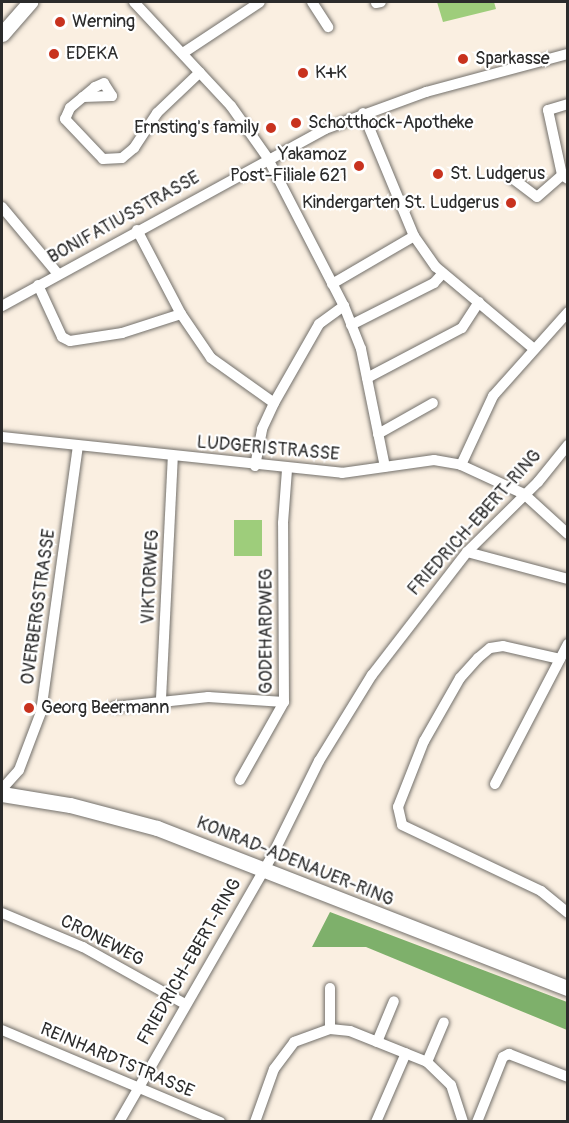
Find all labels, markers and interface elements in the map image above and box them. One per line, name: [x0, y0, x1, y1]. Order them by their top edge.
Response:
place label: Werning: [72, 11, 135, 33]
marker: Werning: [53, 15, 67, 29]
place label: EDEKA: [66, 43, 119, 65]
marker: EDEKA: [47, 47, 61, 61]
place label: Sparkasse: [475, 48, 550, 70]
marker: Sparkasse: [456, 52, 470, 66]
place label: K+K: [315, 62, 347, 84]
marker: K+K: [296, 66, 310, 80]
place label: Schotthock-Apotheke: [308, 112, 473, 134]
marker: Schotthock-Apotheke: [289, 116, 303, 130]
place label: Ernsting's family: [134, 117, 259, 139]
marker: Ernsting's family: [264, 121, 278, 135]
place label: Yakamoz Post-Filiale 621: [230, 145, 347, 188]
marker: Yakamoz Post-Filiale 621: [352, 159, 366, 173]
place label: St. Ludgerus: [450, 163, 545, 185]
street label: BONIFATIUSSTRASSE: [44, 167, 204, 269]
marker: St. Ludgerus: [431, 167, 445, 181]
place label: Kindergarten St. Ludgerus: [302, 192, 499, 214]
marker: Kindergarten St. Ludgerus: [504, 196, 518, 210]
street label: LUDGERISTRASSE: [196, 432, 340, 466]
street label: FRIEDRICH-EBERT-RING: [404, 445, 546, 601]
street label: OVERBERGSTRASSE: [17, 528, 61, 686]
street label: VIKTORWEG: [138, 529, 164, 625]
street label: GODEHARDWEG: [256, 568, 278, 694]
place label: Georg Beermann: [41, 697, 169, 719]
marker: Georg Beermann: [22, 701, 36, 715]
street label: KONRAD-ADENAUER-RING: [193, 812, 397, 912]
street label: FRIEDRICH-EBERT-RING: [133, 875, 247, 1049]
street label: CRONEWEG: [56, 911, 148, 971]
street label: REINHARDTSTRASSE: [37, 1019, 197, 1103]

